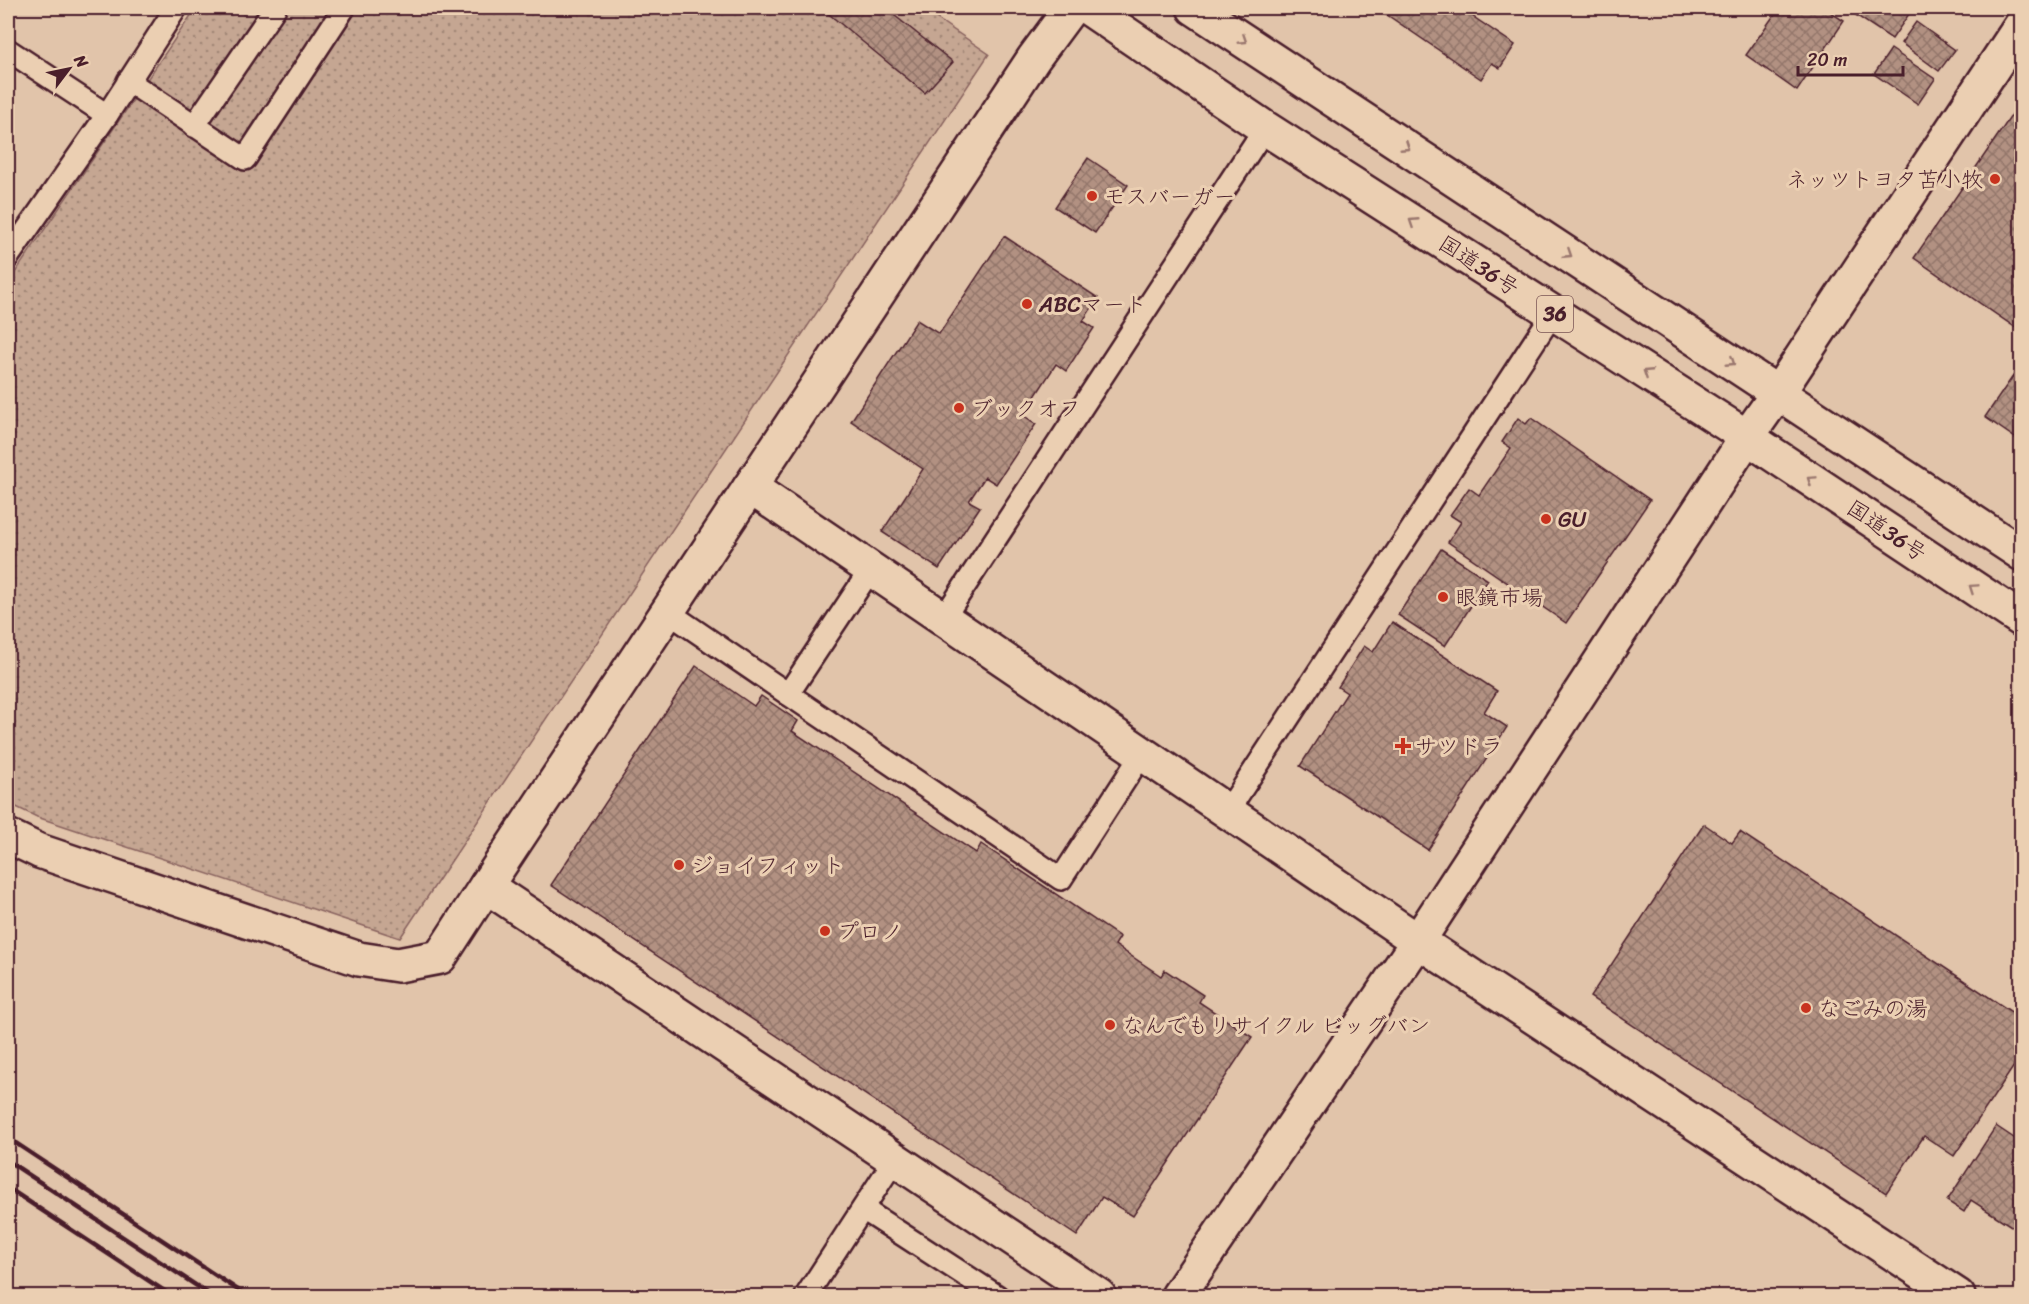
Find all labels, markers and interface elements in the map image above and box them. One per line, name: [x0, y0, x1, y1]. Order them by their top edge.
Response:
one-way arrow: [1237, 32, 1247, 44]
north arrow: [39, 39, 99, 99]
scale bar: [1798, 39, 1903, 77]
text: 20 m: [1807, 44, 1847, 76]
text: N: [66, 48, 97, 74]
one-way arrow: [1399, 140, 1410, 151]
place label: ネッツトヨタ苫小牧: [1786, 160, 1983, 199]
marker: ネッツトヨタ苫小牧: [1988, 172, 2002, 186]
place label: モスバーガー: [1104, 177, 1236, 216]
marker: モスバーガー: [1085, 189, 1099, 203]
one-way arrow: [1408, 219, 1419, 230]
street label: 国道36号: [1430, 224, 1527, 306]
one-way arrow: [1562, 247, 1573, 258]
place label: ABCマート: [1038, 285, 1147, 324]
road number: 36: [1537, 296, 1573, 332]
marker: ABCマート: [1020, 297, 1034, 311]
one-way arrow: [1725, 355, 1736, 366]
one-way arrow: [1643, 369, 1654, 380]
place label: ブックオフ: [971, 389, 1081, 428]
marker: ブックオフ: [952, 401, 966, 415]
one-way arrow: [1806, 476, 1817, 487]
street label: 国道36号: [1838, 489, 1935, 572]
place label: GU: [1558, 500, 1587, 539]
marker: GU: [1539, 512, 1553, 526]
place label: 眼鏡市場: [1455, 578, 1543, 617]
one-way arrow: [1969, 584, 1980, 595]
marker: 眼鏡市場: [1436, 590, 1450, 604]
place label: サツドラ: [1415, 727, 1503, 766]
marker: サツドラ: [1396, 739, 1410, 753]
place label: ジョイフィット: [691, 846, 845, 885]
marker: ジョイフィット: [672, 858, 686, 872]
place label: プロノ: [837, 912, 903, 951]
marker: プロノ: [818, 924, 832, 938]
place label: なごみの湯: [1818, 989, 1928, 1028]
marker: なごみの湯: [1799, 1001, 1813, 1015]
place label: なんでもリサイクル ビッグバン: [1122, 1006, 1430, 1045]
marker: なんでもリサイクル ビッグバン: [1103, 1018, 1117, 1032]

